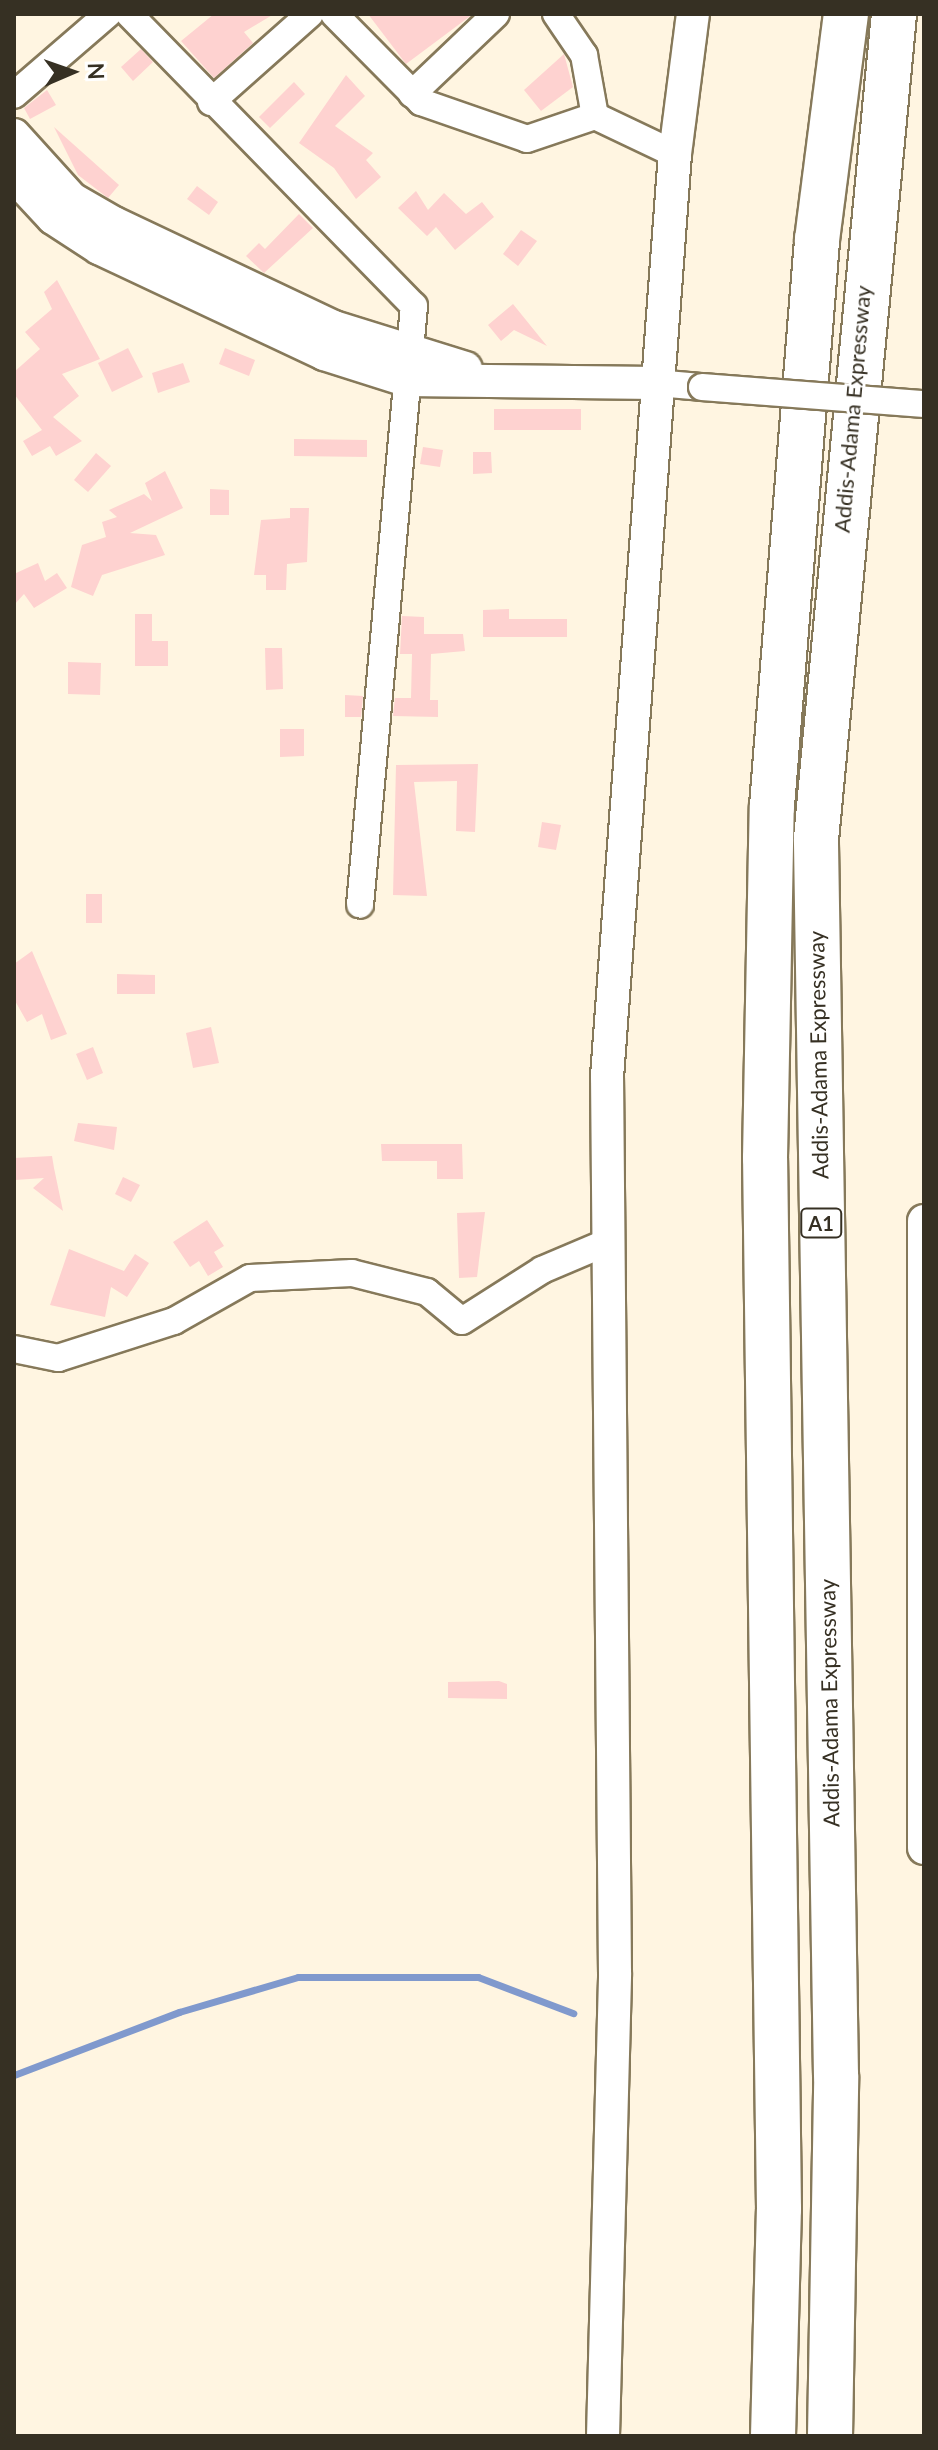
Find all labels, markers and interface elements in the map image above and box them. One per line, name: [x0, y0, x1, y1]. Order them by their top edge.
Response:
north arrow: [32, 32, 112, 112]
text: N: [83, 62, 110, 80]
street label: Addis-Adama Expressway: [828, 284, 876, 534]
street label: Addis-Adama Expressway: [803, 931, 833, 1179]
road number: A1: [799, 1207, 843, 1239]
street label: Addis-Adama Expressway: [814, 1579, 844, 1827]

